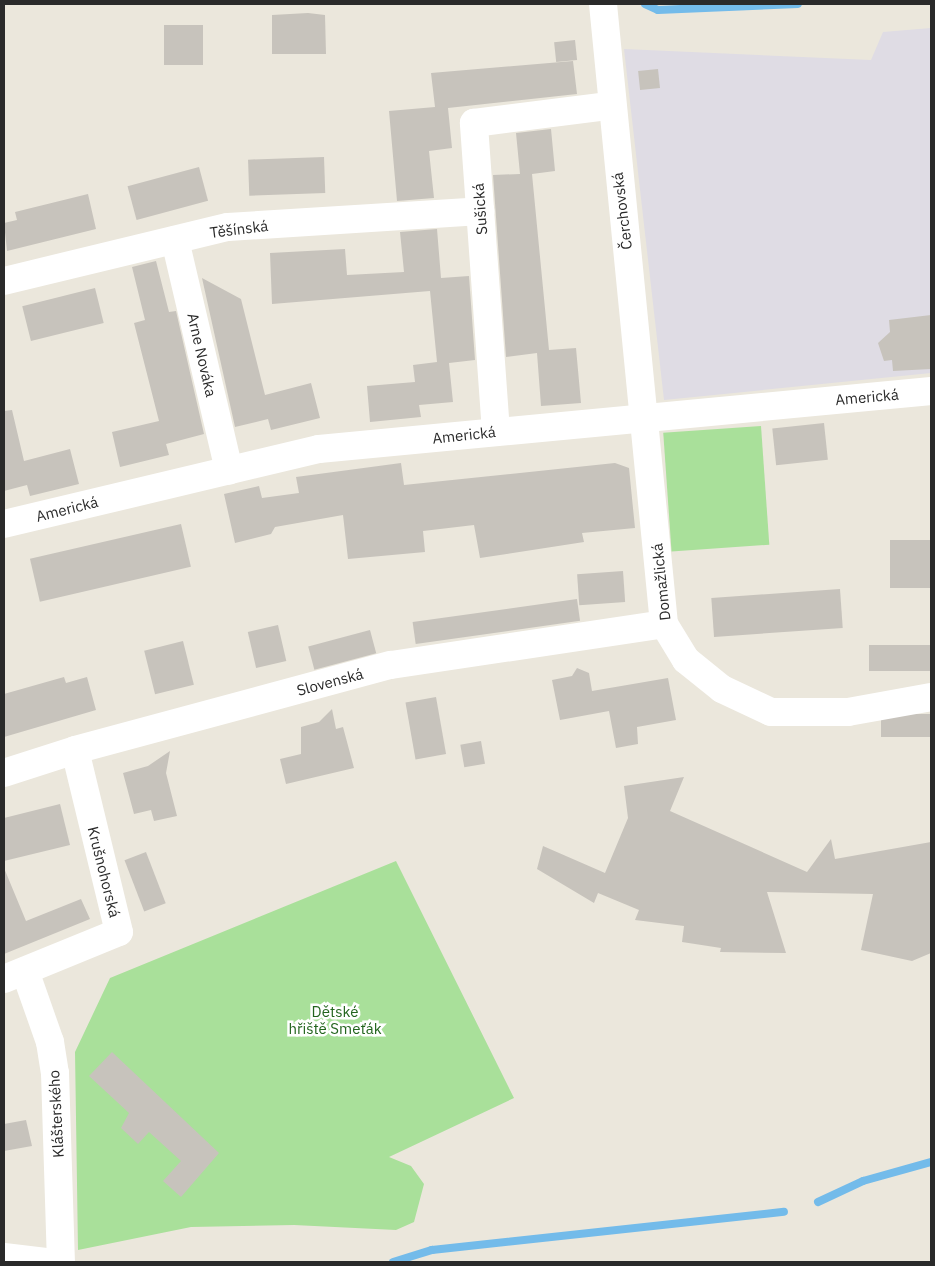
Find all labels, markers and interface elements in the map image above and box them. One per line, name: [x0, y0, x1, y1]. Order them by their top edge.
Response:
street label: Čerchovská: [608, 171, 636, 251]
street label: Sušická: [469, 183, 491, 235]
street label: Těšínská: [209, 216, 269, 242]
street label: Arne Nováka: [184, 311, 220, 399]
street label: Americká: [835, 385, 899, 409]
street label: Americká: [431, 423, 497, 447]
street label: Americká: [34, 493, 100, 525]
street label: Domažlická: [648, 542, 674, 622]
street label: Slovenská: [295, 664, 365, 700]
street label: Krušnohorská: [84, 825, 124, 919]
park label: Dětské hřiště Smeťák: [288, 1002, 382, 1037]
street label: Klášterského: [45, 1070, 67, 1158]

